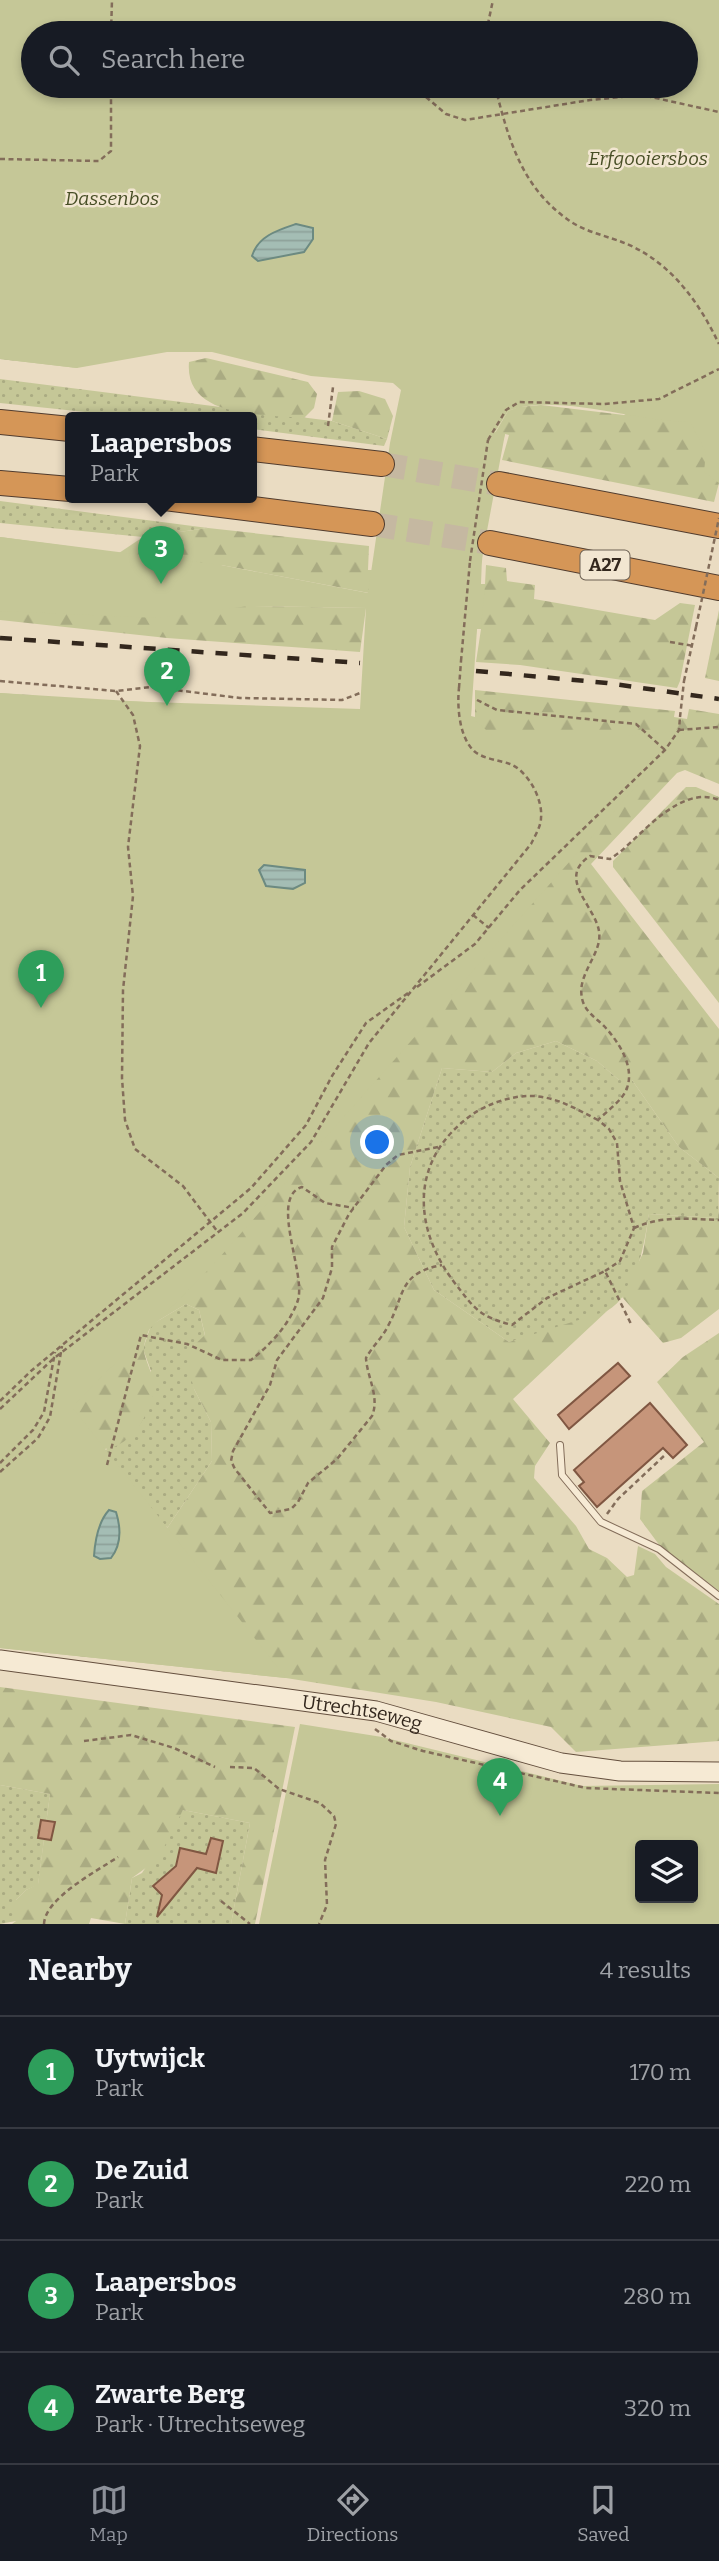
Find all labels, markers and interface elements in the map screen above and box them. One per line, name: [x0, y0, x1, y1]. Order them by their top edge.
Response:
search box: [21, 21, 698, 98]
icon: search: [45, 41, 83, 79]
text: Search here: [101, 44, 245, 75]
park label: Erfgooiersbos: [588, 147, 708, 170]
park label: Dassenbos: [65, 187, 159, 210]
popup: [65, 412, 257, 503]
text: Laapersbos: [90, 428, 232, 459]
text: Park: [90, 459, 139, 487]
pin: 3: [138, 526, 184, 584]
road number: A27: [580, 550, 630, 580]
pin: 2: [144, 648, 190, 706]
pin: 1: [18, 950, 64, 1008]
your location: [360, 1125, 394, 1159]
street label: Utrechtseweg: [301, 1690, 425, 1735]
pin: 4: [477, 1758, 523, 1816]
map controls: [635, 1840, 698, 1903]
button: layers: [635, 1840, 698, 1903]
text: Nearby: [28, 1952, 132, 1988]
text: 4 results: [600, 1956, 691, 1984]
text: Uytwijck: [95, 2043, 205, 2074]
text: 1: [46, 2058, 56, 2086]
text: 170 m: [629, 2058, 691, 2086]
text: Park: [95, 2074, 144, 2102]
text: De Zuid: [95, 2155, 189, 2186]
text: 2: [45, 2170, 57, 2198]
text: 220 m: [625, 2170, 691, 2198]
text: Park: [95, 2186, 144, 2214]
text: Laapersbos: [95, 2267, 236, 2298]
text: 3: [44, 2282, 58, 2310]
text: 280 m: [623, 2282, 691, 2310]
text: Park: [95, 2298, 144, 2326]
text: Zwarte Berg: [95, 2379, 245, 2410]
text: 4: [44, 2394, 58, 2422]
text: 320 m: [624, 2394, 691, 2422]
text: Park · Utrechtseweg: [95, 2410, 305, 2438]
tab: Map: [90, 2481, 128, 2546]
tab: Directions: [307, 2481, 398, 2546]
tab: Saved: [577, 2481, 629, 2546]

